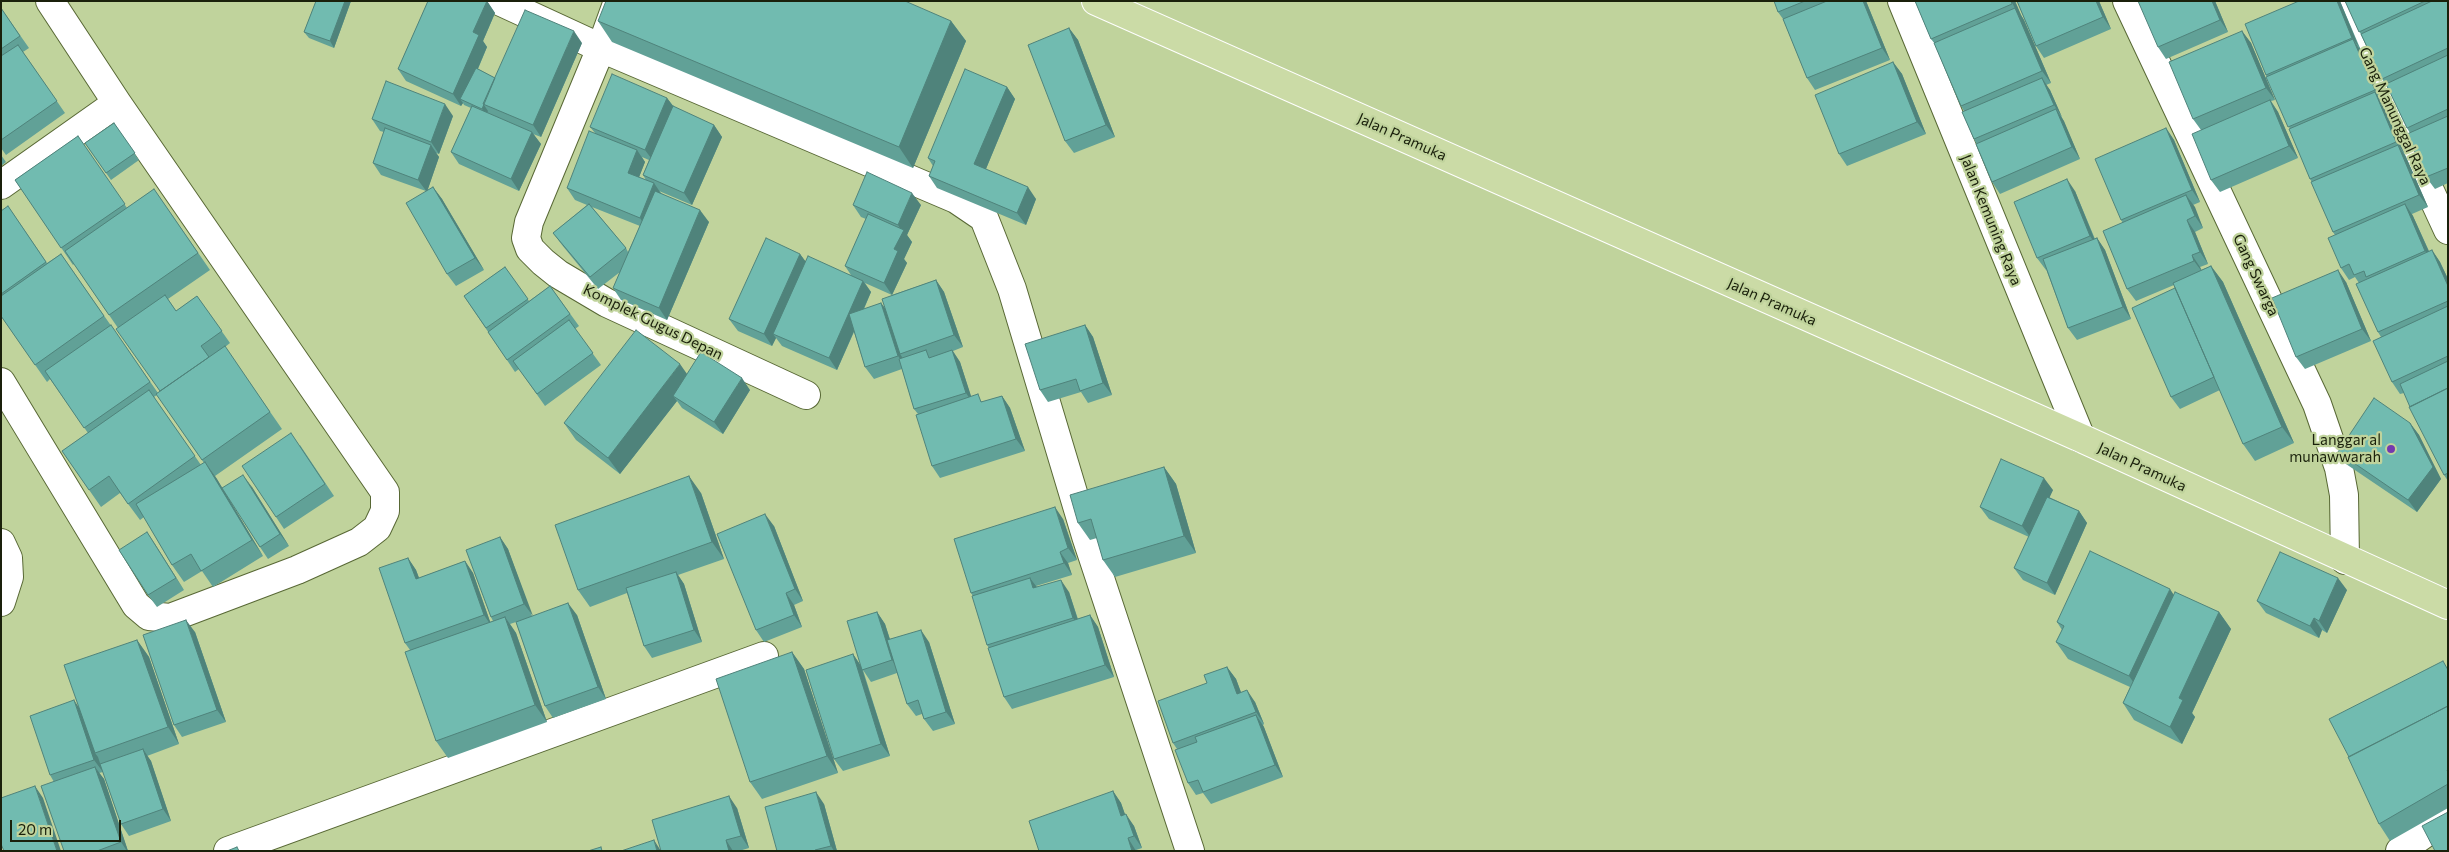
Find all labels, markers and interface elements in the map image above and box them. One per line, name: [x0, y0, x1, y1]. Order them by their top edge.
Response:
street label: Gang Manunggal Raya: [2355, 44, 2435, 188]
street label: Jalan Pramuka: [1355, 109, 1449, 165]
street label: Jalan Kemuning Raya: [1957, 152, 2025, 288]
street label: Gang Swarga: [2229, 231, 2283, 319]
street label: Jalan Pramuka: [1725, 274, 1819, 330]
street label: Komplek Gugus Depan: [580, 280, 726, 364]
place label: Langgar al munawwarah: [2289, 431, 2381, 466]
street label: Jalan Pramuka: [2095, 439, 2189, 495]
marker: Langgar al munawwarah: [2385, 443, 2397, 455]
scale bar: [12, 810, 124, 842]
text: 20 m: [18, 820, 52, 838]

